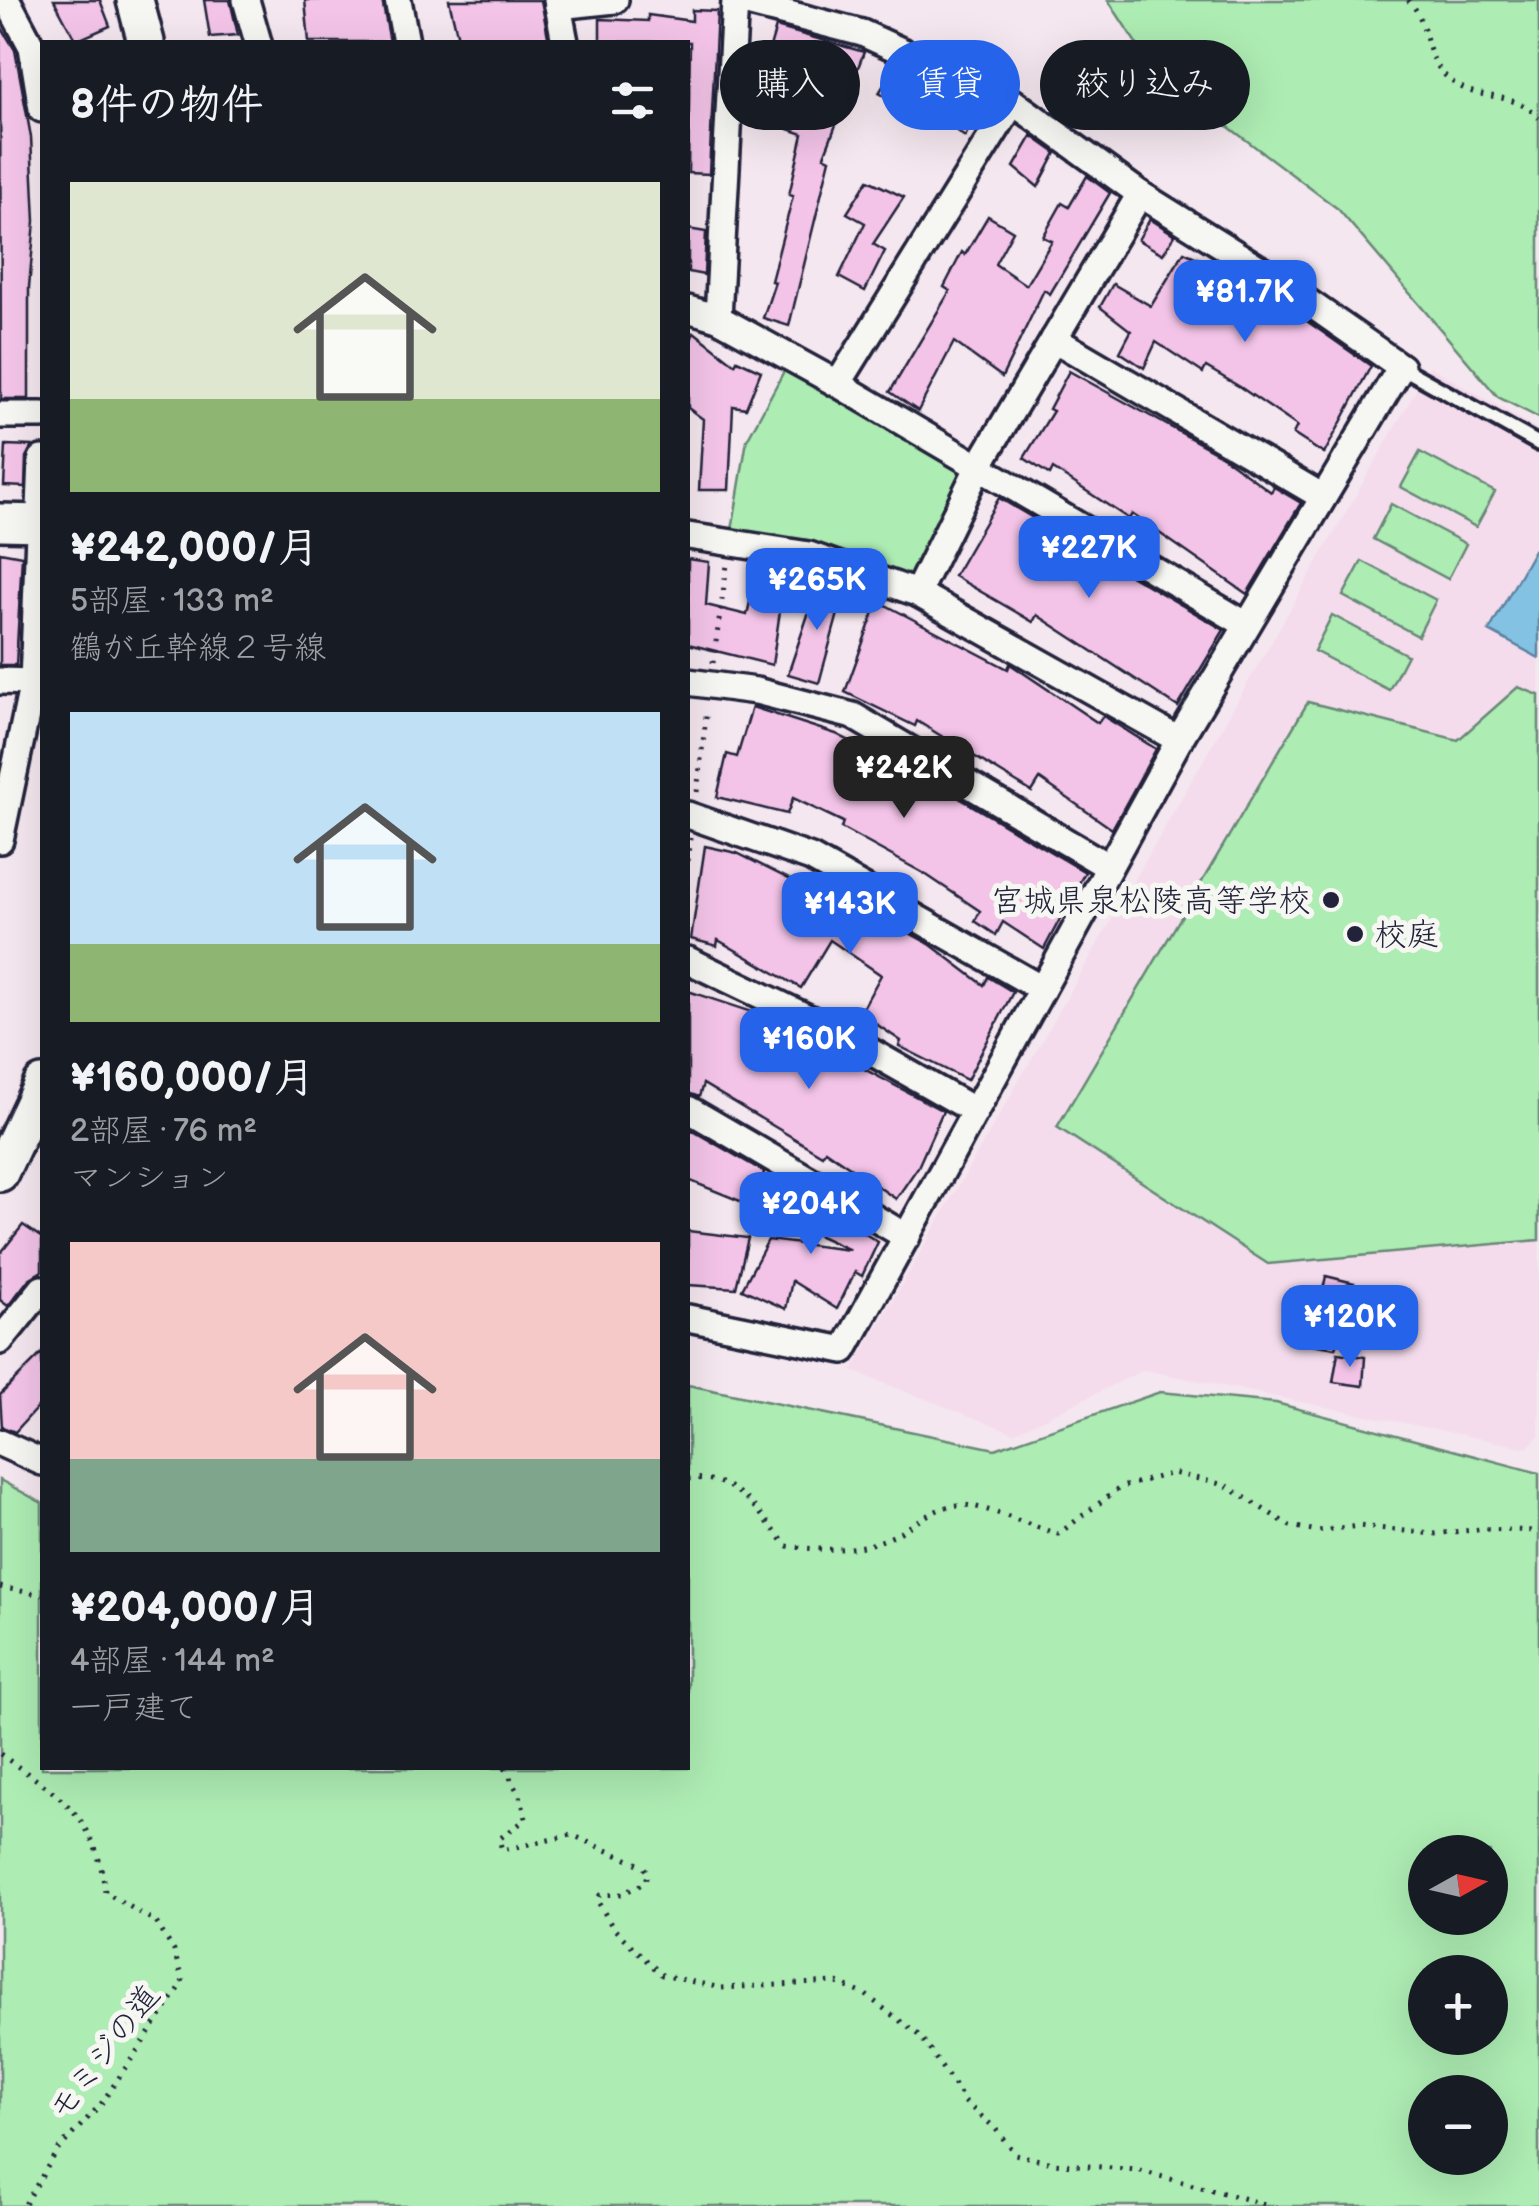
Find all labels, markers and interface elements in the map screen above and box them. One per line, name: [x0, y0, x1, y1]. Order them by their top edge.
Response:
chip: 購入: [720, 40, 860, 130]
chip: 賃貸: [880, 40, 1020, 130]
chip: 絞り込み: [1040, 40, 1250, 130]
icon: filters: [605, 73, 660, 128]
text: 8件の物件: [70, 80, 263, 131]
icon: home: [275, 247, 455, 427]
pin: ¥81.7K: [1164, 260, 1326, 345]
text: ¥81.7K: [1196, 273, 1294, 312]
pin: ¥227K: [1019, 516, 1159, 601]
text: ¥242,000/月: [70, 523, 319, 574]
text: ¥227K: [1041, 529, 1137, 568]
pin: ¥265K: [747, 548, 887, 633]
text: ¥265K: [768, 561, 866, 600]
text: 5部屋 · 133 m²: [70, 582, 274, 621]
text: 鶴が丘幹線２号線: [70, 629, 326, 668]
pin: ¥242K: [834, 736, 974, 821]
text: ¥242K: [855, 749, 953, 788]
icon: home: [275, 777, 455, 957]
pin: ¥143K: [780, 872, 920, 957]
place label: 宮城県泉松陵高等学校: [991, 882, 1311, 921]
text: ¥143K: [804, 885, 896, 924]
marker: 宮城県泉松陵高等学校: [1320, 889, 1342, 911]
place label: 校庭: [1375, 916, 1439, 955]
marker: 校庭: [1344, 923, 1366, 945]
pin: ¥160K: [739, 1007, 879, 1092]
text: ¥160K: [762, 1020, 856, 1059]
text: ¥160,000/月: [70, 1053, 315, 1104]
text: 2部屋 · 76 m²: [70, 1112, 257, 1151]
text: マンション: [70, 1159, 229, 1198]
pin: ¥204K: [741, 1172, 881, 1257]
text: ¥204K: [762, 1185, 860, 1224]
pin: ¥120K: [1280, 1285, 1420, 1370]
text: ¥120K: [1303, 1298, 1397, 1337]
icon: home: [275, 1307, 455, 1487]
text: ¥204,000/月: [70, 1583, 321, 1634]
text: 4部屋 · 144 m²: [70, 1642, 275, 1681]
text: 一戸建て: [70, 1689, 198, 1728]
north arrow: [1408, 1835, 1508, 1935]
map controls: [1408, 1835, 1508, 2175]
button: +: [1408, 1955, 1508, 2055]
street label: モミジの道: [41, 1977, 169, 2129]
button: −: [1408, 2075, 1508, 2175]

